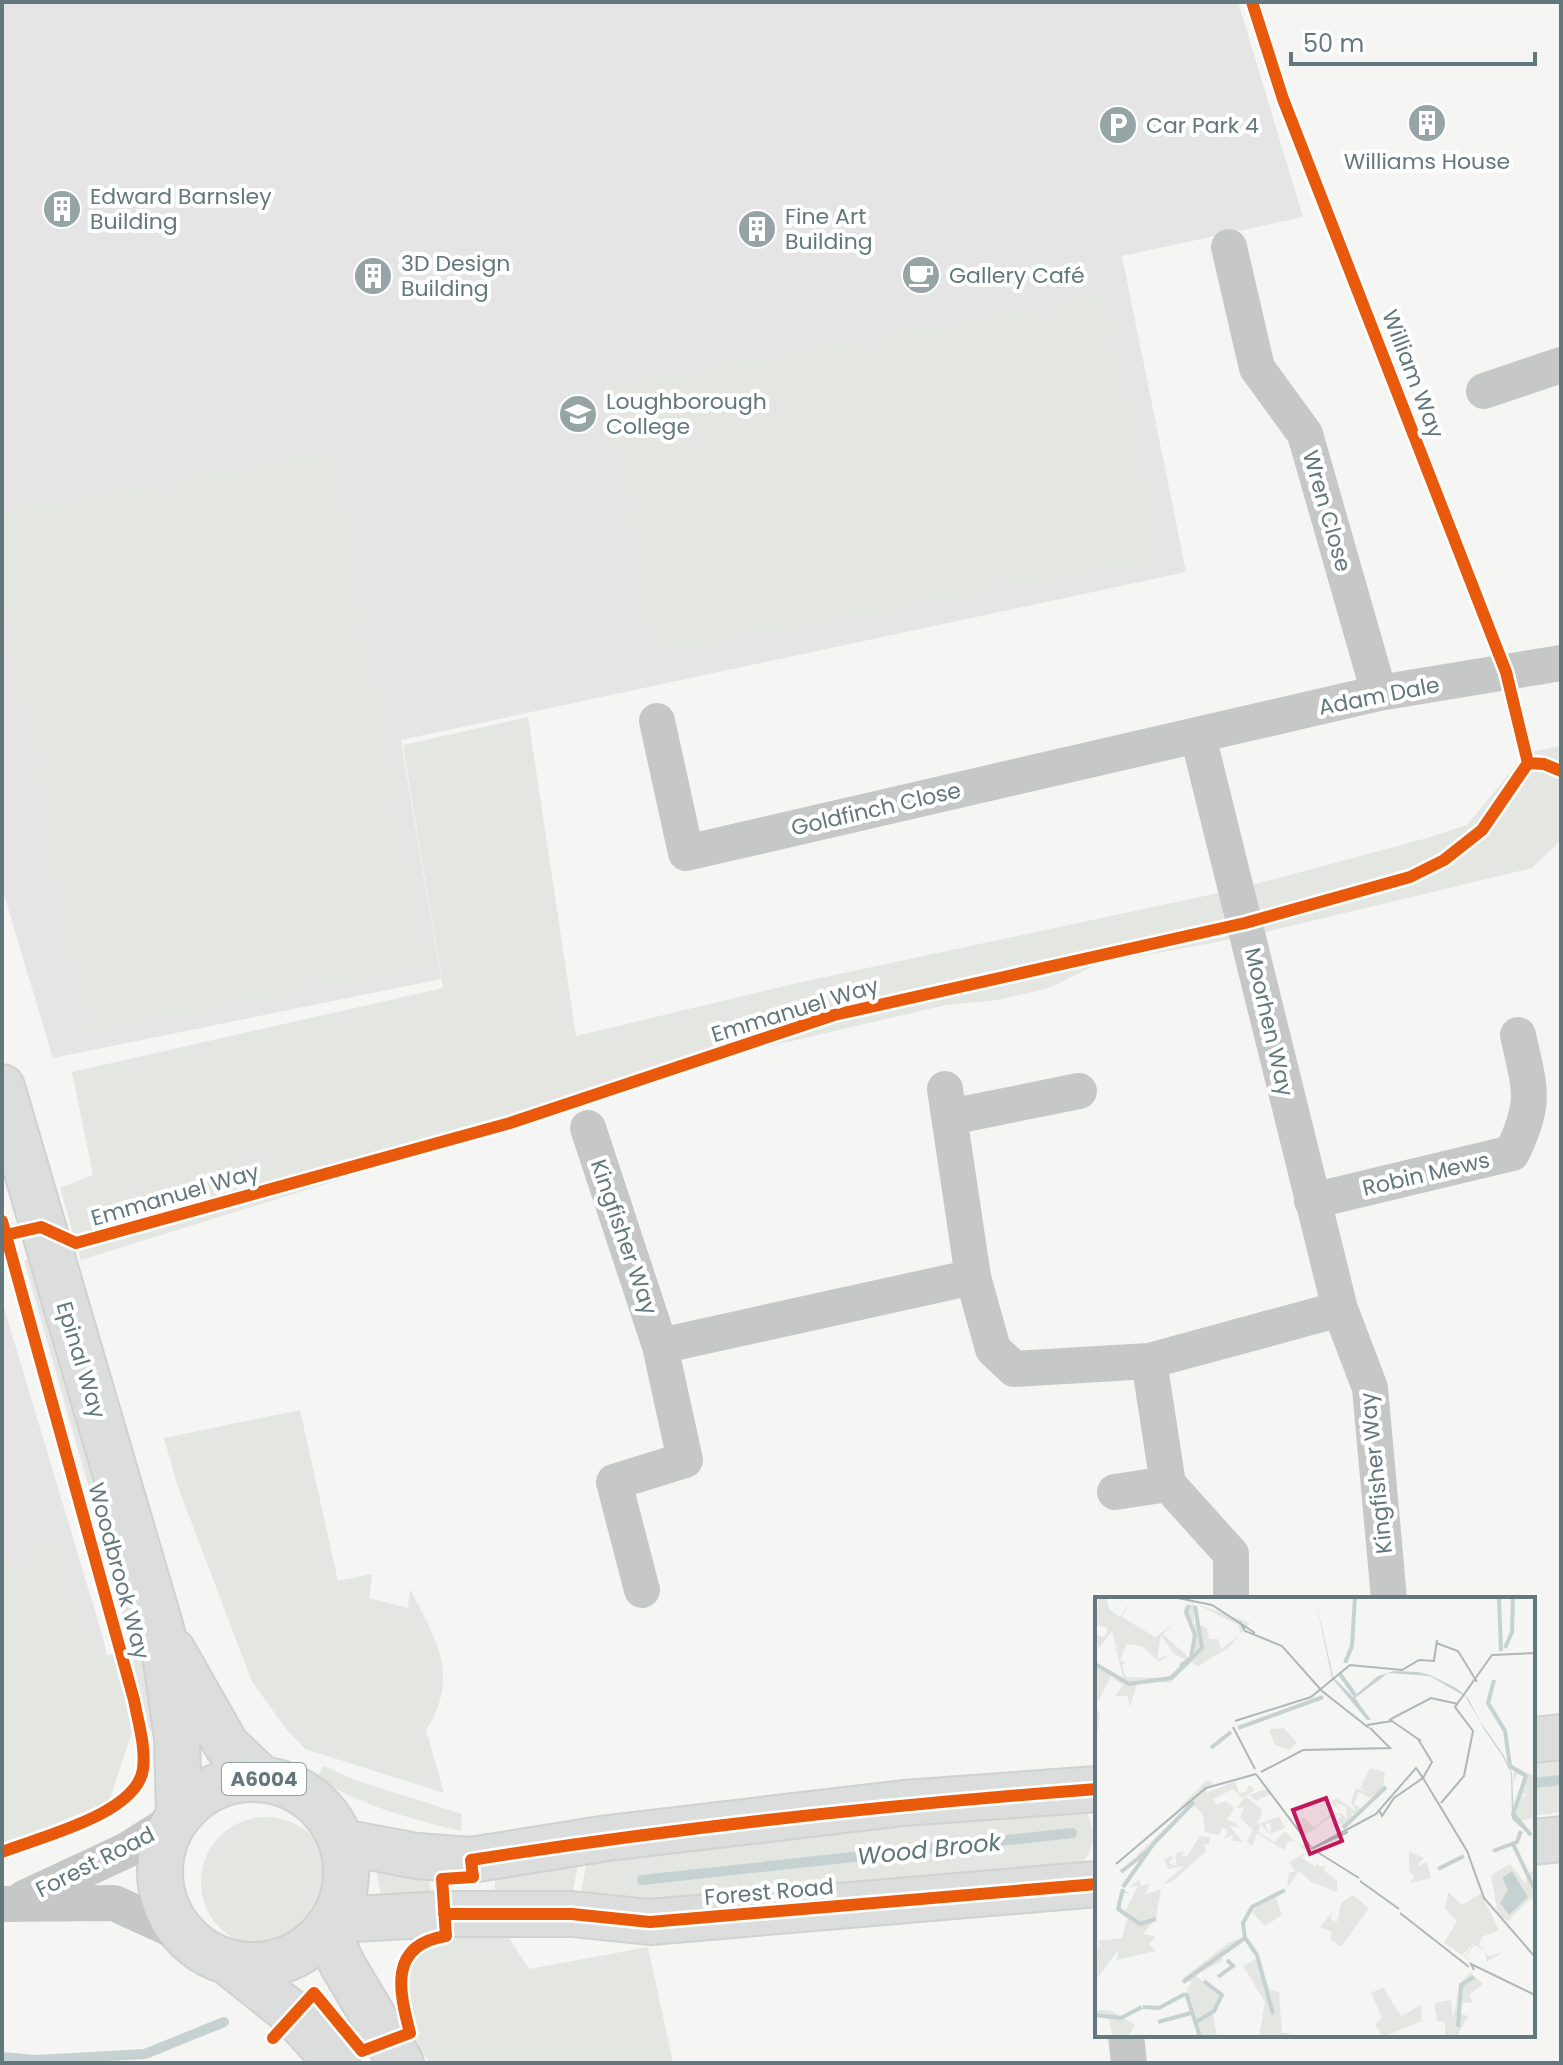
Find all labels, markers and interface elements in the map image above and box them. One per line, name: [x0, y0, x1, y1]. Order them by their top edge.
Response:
scale bar: [1291, 16, 1535, 66]
text: 50 m: [1303, 27, 1364, 60]
building icon: Williams House: [1406, 102, 1448, 144]
parking icon: Car Park 4: [1097, 104, 1139, 146]
place label: Car Park 4: [1146, 110, 1259, 141]
place label: Williams House: [1344, 146, 1510, 177]
place label: Edward Barnsley Building: [90, 181, 272, 237]
building icon: Edward Barnsley Building: [41, 188, 83, 230]
place label: Fine Art Building: [785, 201, 873, 257]
building icon: Fine Art Building: [736, 208, 778, 250]
place label: 3D Design Building: [401, 248, 510, 304]
cafe icon: Gallery Café: [900, 254, 942, 296]
building icon: 3D Design Building: [352, 255, 394, 297]
place label: Gallery Café: [949, 260, 1085, 291]
street label: William Way: [1374, 305, 1452, 443]
place label: Loughborough College: [606, 386, 767, 442]
school or university icon: Loughborough College: [557, 393, 599, 435]
street label: Wren Close: [1295, 447, 1359, 575]
street label: Adam Dale: [1316, 669, 1442, 723]
street label: Goldfinch Close: [788, 774, 964, 844]
street label: Moorhen Way: [1237, 945, 1301, 1100]
street label: Emmanuel Way: [708, 970, 883, 1050]
street label: Robin Mews: [1359, 1144, 1493, 1204]
street label: Kingfisher Way: [583, 1155, 665, 1319]
street label: Emmanuel Way: [87, 1156, 263, 1234]
street label: Epinal Way: [49, 1298, 114, 1423]
street label: Kingfisher Way: [1352, 1390, 1400, 1555]
street label: Woodbrook Way: [81, 1479, 158, 1663]
inset map: [1095, 1597, 1535, 2037]
road number: A6004: [222, 1763, 306, 1795]
street label: Forest Road: [30, 1819, 160, 1905]
water label: Wood Brook: [856, 1825, 1004, 1873]
street label: Forest Road: [703, 1871, 835, 1913]

